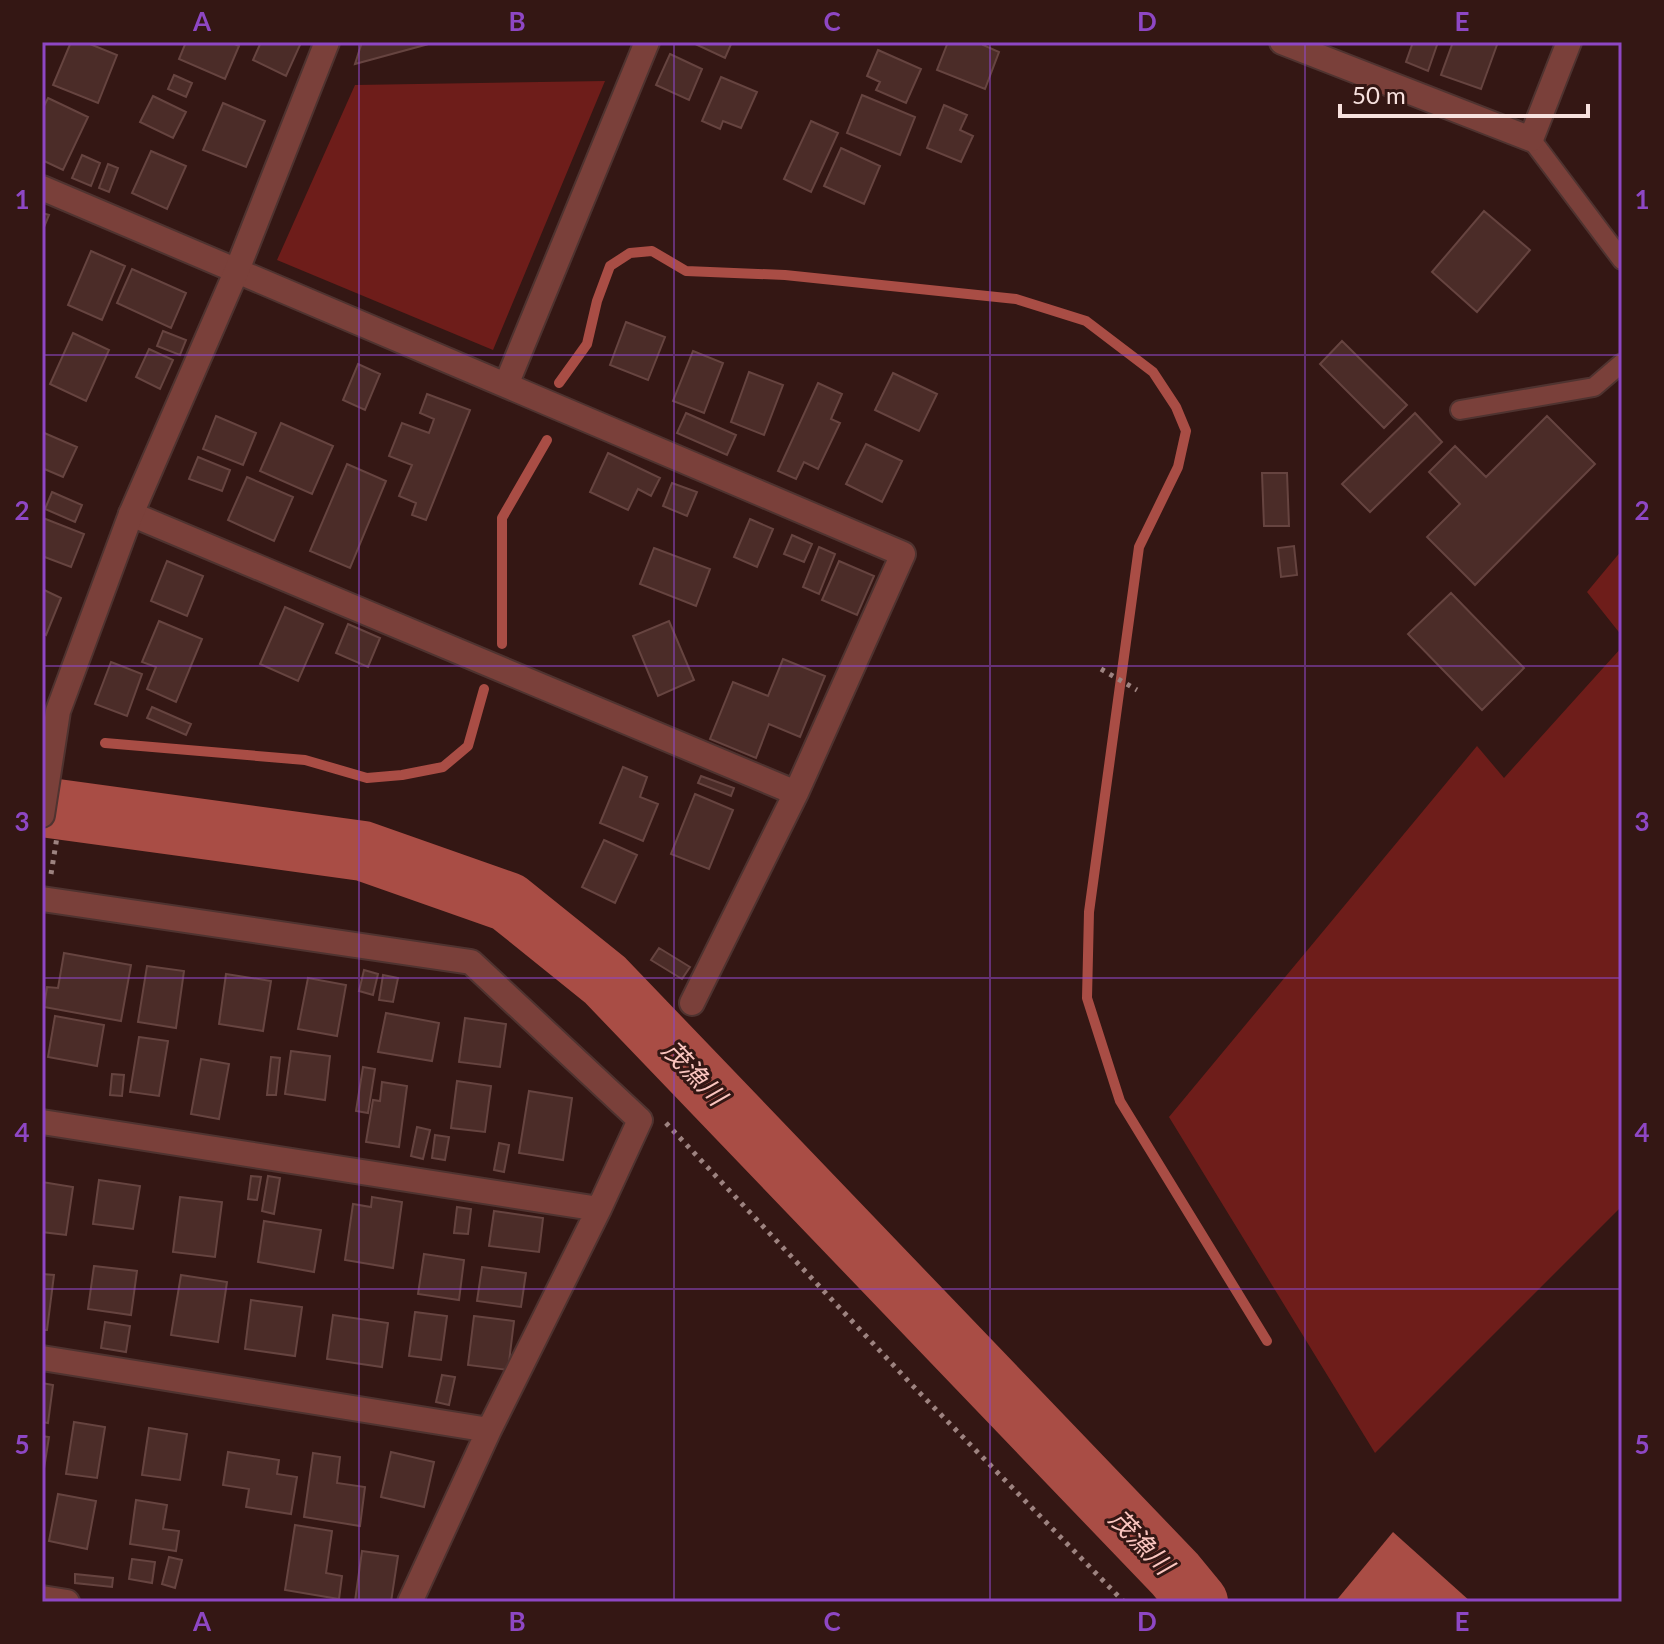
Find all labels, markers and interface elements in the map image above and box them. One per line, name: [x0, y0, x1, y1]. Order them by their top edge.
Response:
text: A: [192, 5, 212, 37]
text: B: [508, 5, 526, 37]
text: C: [823, 5, 841, 37]
text: D: [1137, 5, 1157, 37]
text: E: [1455, 5, 1469, 37]
scale bar: [1340, 68, 1588, 118]
text: 50 m: [1352, 80, 1406, 109]
text: 1: [14, 183, 30, 215]
text: 1: [1634, 183, 1650, 215]
text: 2: [14, 494, 30, 526]
text: 2: [1634, 494, 1650, 526]
text: 3: [14, 805, 30, 837]
text: 3: [1634, 805, 1650, 837]
water label: 茂漁川: [656, 1033, 735, 1114]
text: 4: [14, 1116, 30, 1148]
text: 4: [1634, 1116, 1650, 1148]
text: 5: [14, 1428, 30, 1460]
text: 5: [1634, 1428, 1650, 1460]
water label: 茂漁川: [1103, 1502, 1182, 1583]
text: A: [192, 1605, 212, 1637]
text: B: [508, 1605, 526, 1637]
text: C: [823, 1605, 841, 1637]
text: D: [1137, 1605, 1157, 1637]
text: E: [1455, 1605, 1469, 1637]

